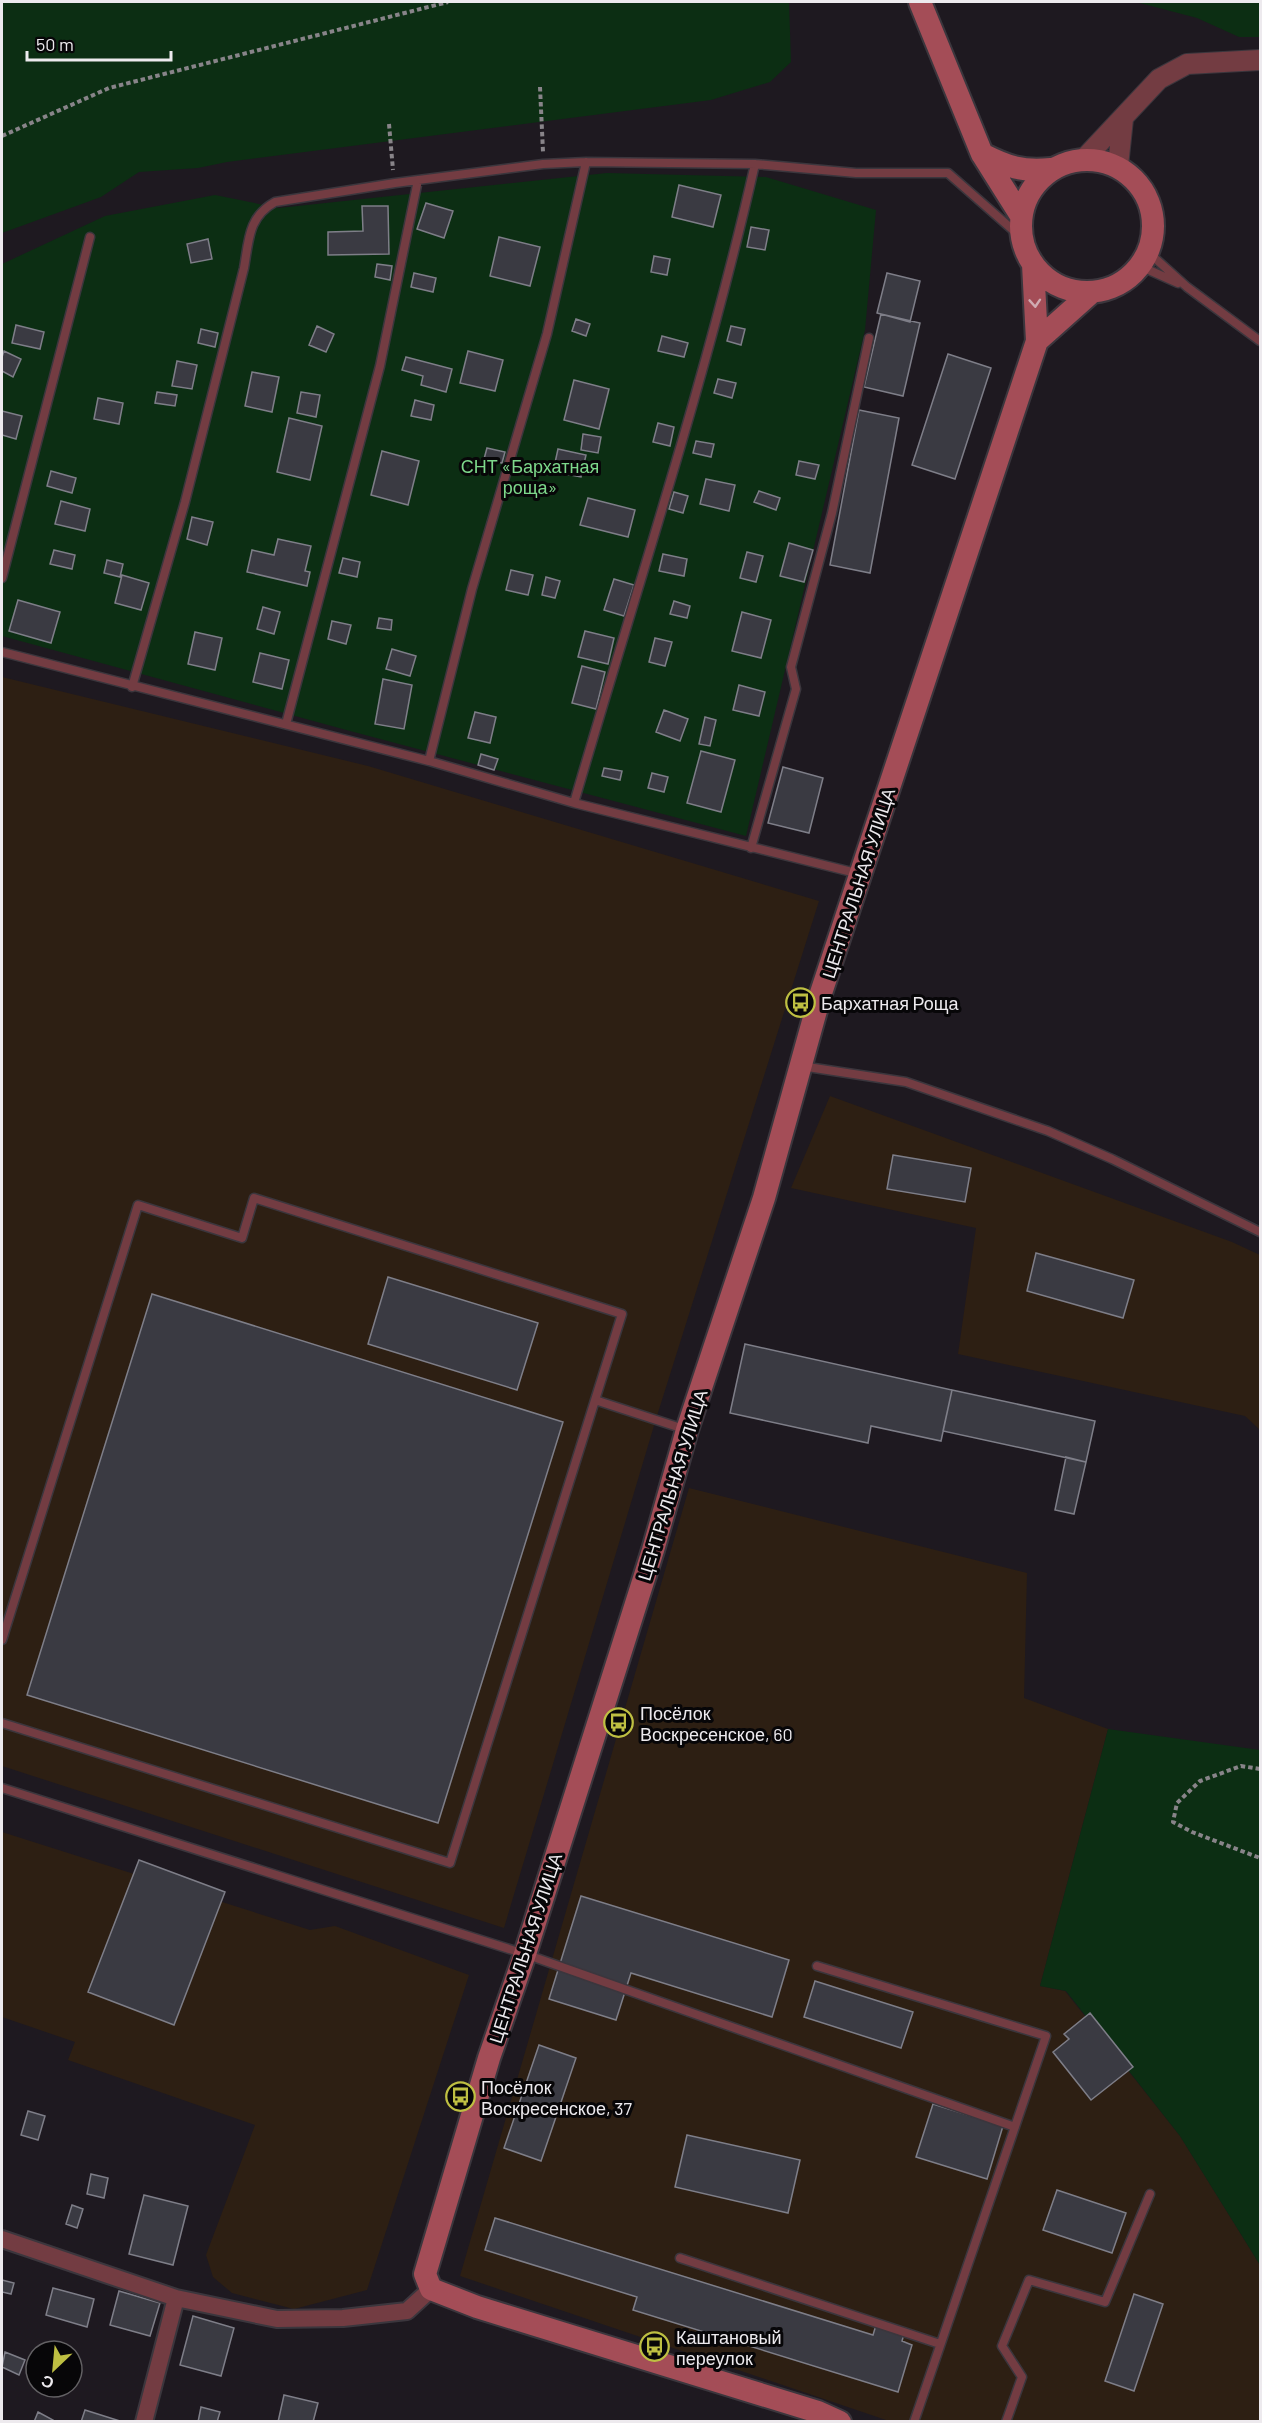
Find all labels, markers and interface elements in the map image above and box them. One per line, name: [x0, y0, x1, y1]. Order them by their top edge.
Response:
scale bar: [27, 24, 171, 62]
text: 50 m: [36, 33, 74, 55]
one-way arrow: [1028, 298, 1041, 307]
park label: СНТ «Бархатная роща»: [461, 455, 599, 498]
street label: ЦЕНТРАЛЬНАЯ УЛИЦА: [817, 785, 899, 981]
bus stop icon: Бархатная Роща: [784, 987, 816, 1019]
place label: Бархатная Роща: [821, 992, 960, 1014]
street label: ЦЕНТРАЛЬНАЯ УЛИЦА: [632, 1387, 712, 1583]
place label: Посёлок Воскресенское, 60: [640, 1702, 793, 1745]
bus stop icon: Посёлок Воскресенское, 60: [603, 1707, 635, 1739]
street label: ЦЕНТРАЛЬНАЯ УЛИЦА: [484, 1850, 566, 2046]
place label: Посёлок Воскресенское, 37: [481, 2076, 633, 2119]
bus stop icon: Посёлок Воскресенское, 37: [444, 2081, 476, 2113]
place label: Каштановый переулок: [676, 2326, 782, 2369]
bus stop icon: Каштановый переулок: [639, 2331, 671, 2363]
north arrow: [24, 2339, 84, 2399]
text: С: [37, 2372, 57, 2394]

